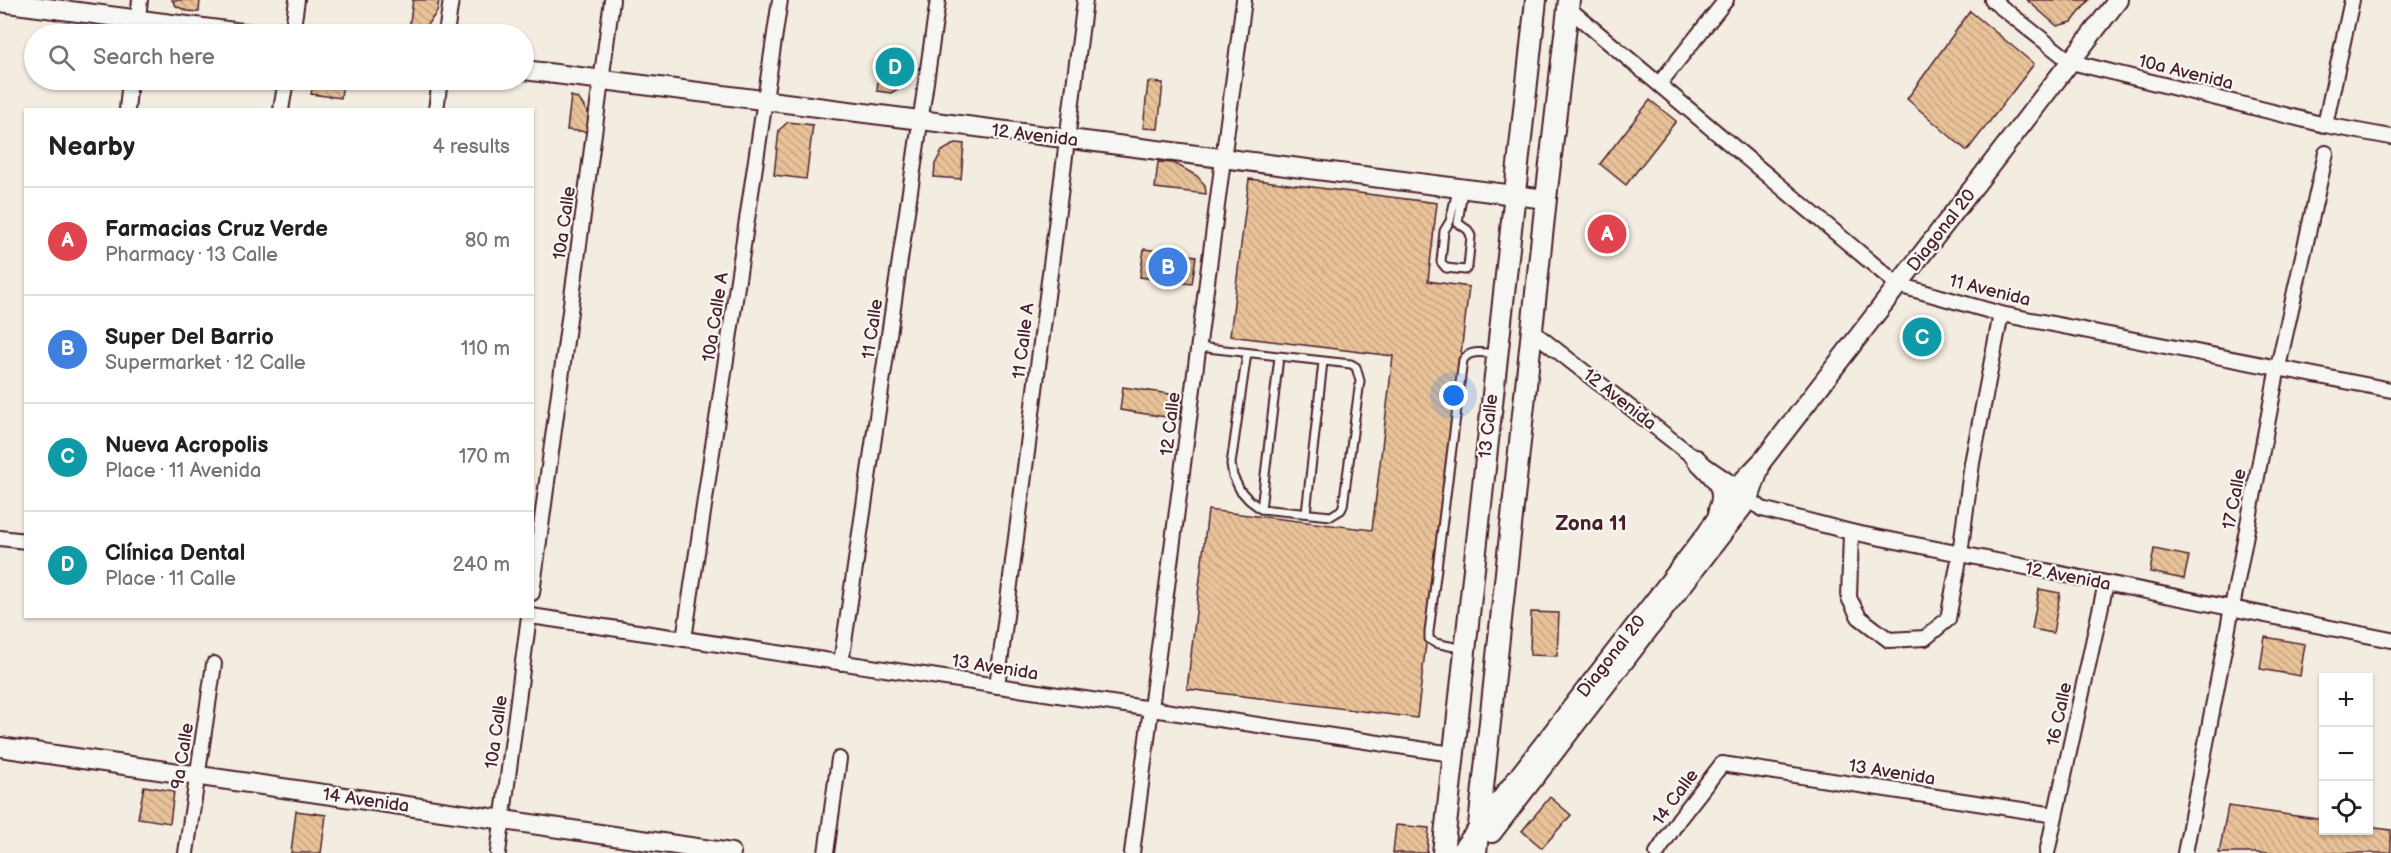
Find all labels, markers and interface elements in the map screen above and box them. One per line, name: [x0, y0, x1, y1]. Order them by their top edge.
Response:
search box: [24, 24, 534, 90]
icon: search: [45, 41, 78, 74]
text: Search here: [93, 44, 215, 71]
pin: D: [876, 44, 914, 90]
street label: 10a Avenida: [2136, 51, 2236, 94]
street label: 12 Avenida: [990, 120, 1079, 151]
text: Nearby: [48, 132, 135, 163]
text: 4 results: [432, 135, 510, 159]
street label: 10a Calle: [549, 185, 580, 261]
street label: Diagonal 20: [1903, 185, 1980, 276]
pin: A: [1588, 212, 1626, 256]
text: Farmacias Cruz Verde: [105, 216, 328, 243]
text: A: [61, 229, 74, 253]
text: 80 m: [465, 229, 510, 253]
text: Pharmacy · 13 Calle: [105, 243, 278, 267]
pin: B: [1148, 244, 1188, 290]
street label: 11 Avenida: [1947, 270, 2033, 311]
street label: 10a Calle A: [698, 271, 733, 363]
street label: 11 Calle: [858, 297, 887, 360]
street label: 11 Calle A: [1008, 302, 1039, 380]
pin: C: [1902, 314, 1942, 360]
text: Super Del Barrio: [105, 324, 274, 351]
text: B: [60, 337, 75, 361]
text: 110 m: [461, 337, 510, 361]
text: Supermarket · 12 Calle: [105, 351, 306, 375]
street label: 12 Avenida: [1579, 364, 1660, 434]
your location: [1439, 381, 1468, 410]
street label: 12 Calle: [1156, 391, 1185, 457]
street label: 13 Calle: [1475, 393, 1502, 459]
text: Nueva Acropolis: [105, 432, 268, 459]
text: C: [60, 445, 75, 469]
text: 170 m: [459, 445, 510, 469]
text: Place · 11 Avenida: [105, 459, 261, 483]
street label: 17 Calle: [2218, 467, 2251, 531]
district label: Zona 11: [1555, 511, 1627, 536]
text: Clínica Dental: [105, 540, 245, 567]
text: D: [61, 553, 74, 577]
text: 240 m: [453, 553, 510, 577]
street label: 12 Avenida: [2023, 558, 2113, 595]
text: Place · 11 Calle: [105, 567, 236, 591]
street label: Diagonal 20: [1573, 611, 1650, 702]
street label: 13 Avenida: [950, 650, 1040, 685]
map controls: [2319, 673, 2373, 835]
button: +: [2319, 673, 2373, 727]
street label: 16 Calle: [2043, 680, 2077, 748]
street label: 10a Calle: [481, 694, 512, 770]
street label: 9a Calle: [167, 721, 198, 791]
button: −: [2319, 727, 2373, 781]
street label: 13 Avenida: [1847, 755, 1937, 790]
street label: 14 Calle: [1648, 765, 1703, 830]
button: locate: [2319, 781, 2373, 835]
street label: 14 Avenida: [321, 784, 411, 817]

